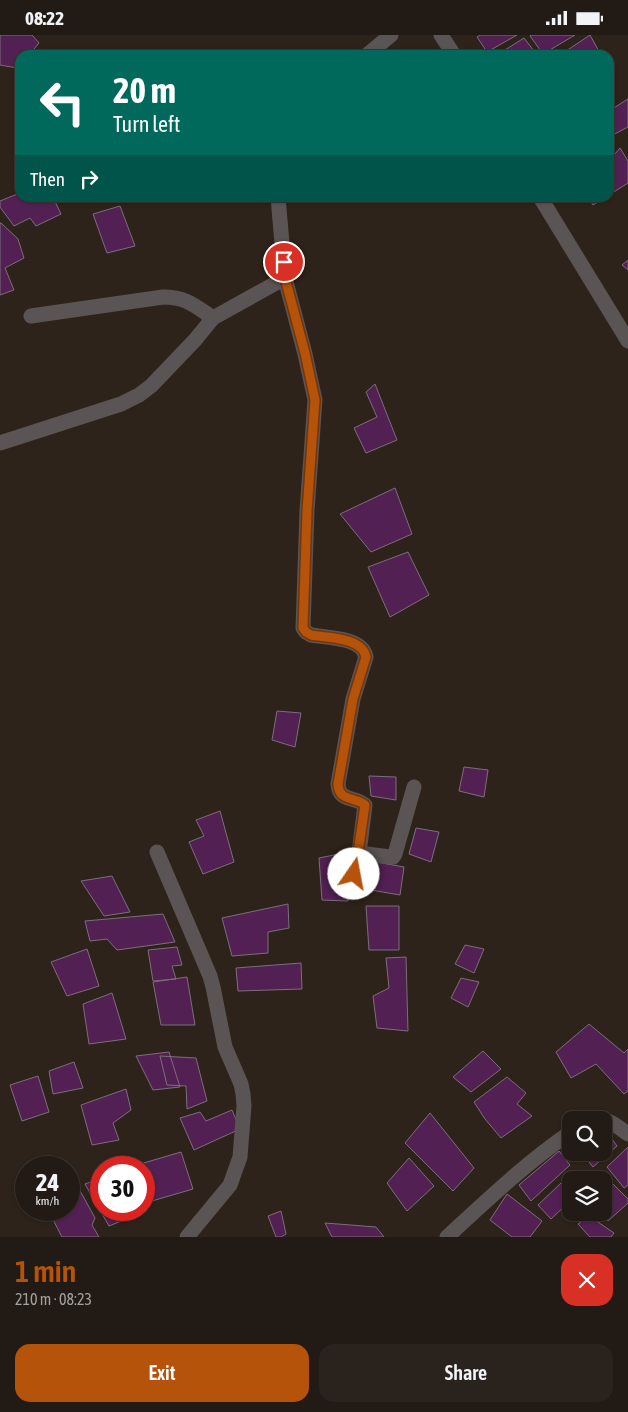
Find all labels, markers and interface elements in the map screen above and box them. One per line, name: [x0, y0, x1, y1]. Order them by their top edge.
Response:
text: 08:22: [25, 7, 64, 29]
icon: left: [30, 70, 95, 135]
text: 20 m: [113, 70, 176, 110]
text: Turn left: [113, 111, 180, 137]
icon: right: [75, 165, 103, 193]
text: Then: [30, 168, 65, 190]
pin: [263, 241, 305, 283]
icon: arrive: [270, 248, 298, 276]
position arrow: [327, 847, 379, 899]
map controls: [562, 1111, 612, 1221]
button: search: [562, 1111, 612, 1161]
speed limit sign: 30: [90, 1156, 155, 1221]
text: 24: [36, 1168, 59, 1196]
button: layers: [562, 1171, 612, 1221]
text: km/h: [36, 1194, 59, 1208]
text: 1 min: [15, 1254, 76, 1288]
button: close: [561, 1254, 613, 1306]
text: 210 m · 08:23: [15, 1290, 92, 1308]
button: Exit: [15, 1344, 309, 1402]
button: Share: [319, 1344, 613, 1402]

